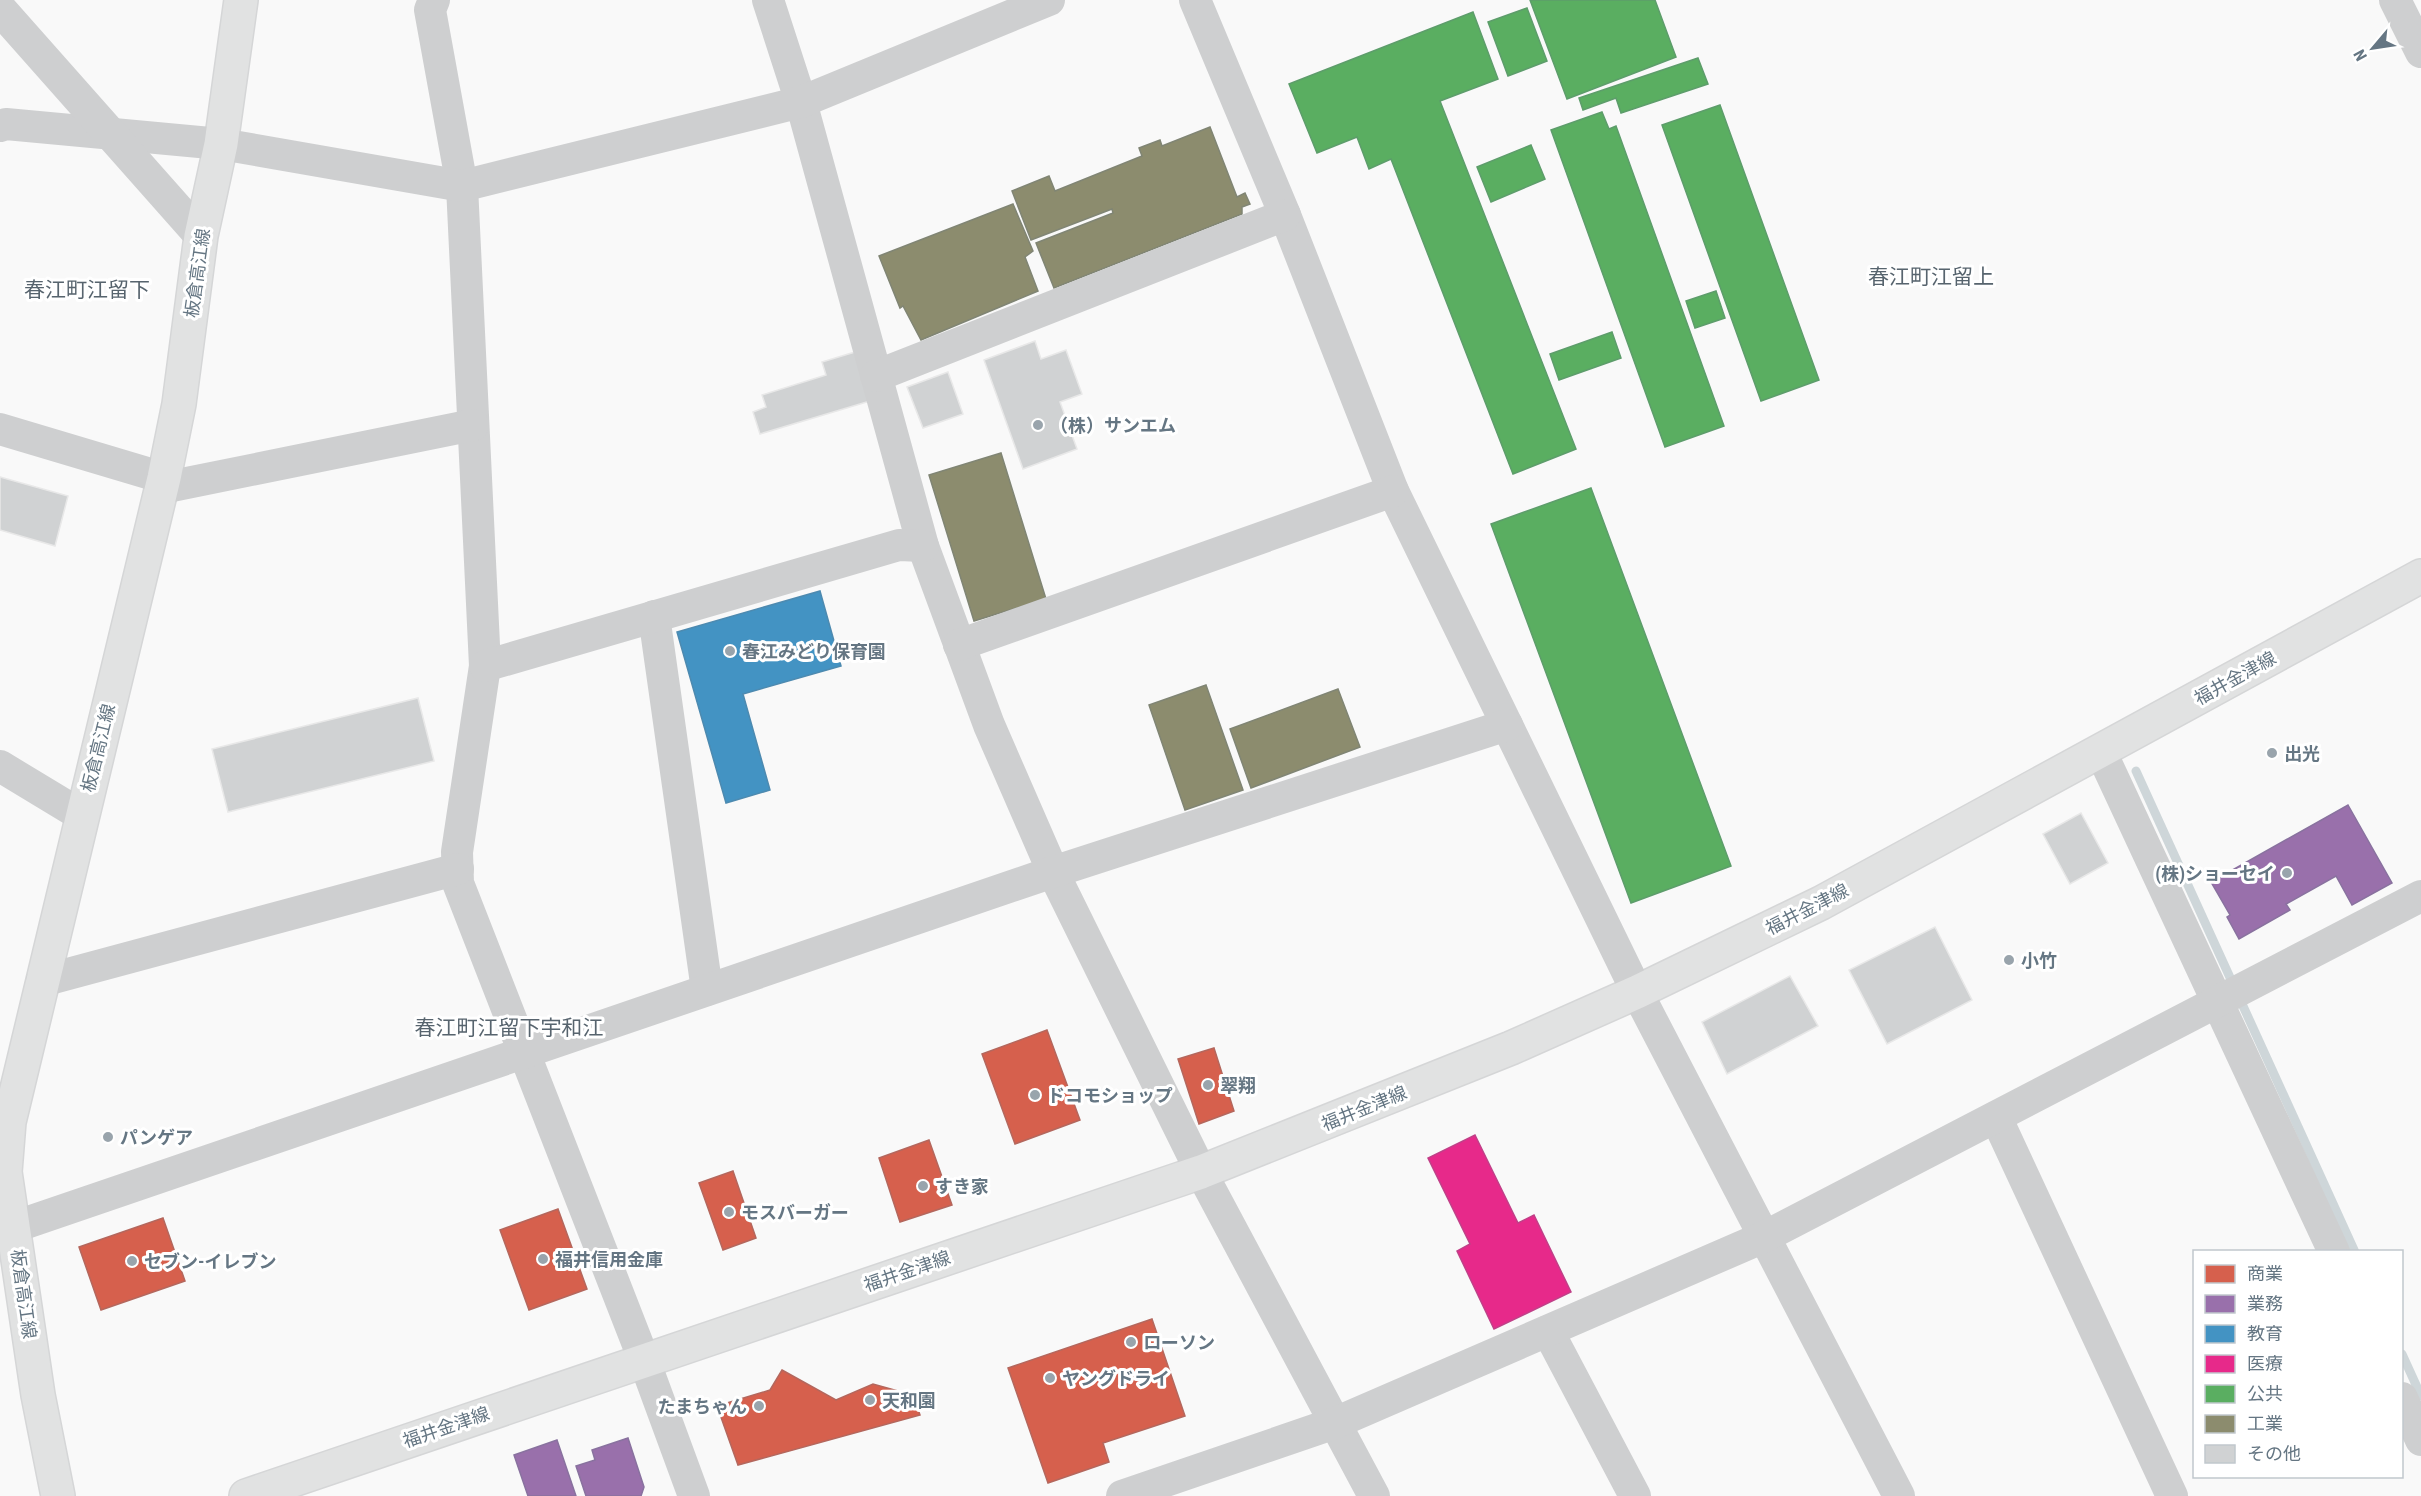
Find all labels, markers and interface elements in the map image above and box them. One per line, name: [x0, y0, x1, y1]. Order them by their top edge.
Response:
north arrow: [2343, 18, 2403, 78]
text: N: [2350, 46, 2371, 64]
street label: 板倉高江線: [180, 227, 214, 319]
district label: 春江町江留上: [1868, 265, 1994, 289]
district label: 春江町江留下: [24, 278, 150, 302]
place label: （株）サンエム: [1050, 415, 1176, 436]
marker: （株）サンエム: [1031, 418, 1045, 432]
place label: 春江みどり保育園: [742, 641, 886, 662]
marker: 春江みどり保育園: [723, 644, 737, 658]
street label: 福井金津線: [2191, 647, 2279, 709]
street label: 板倉高江線: [77, 702, 119, 794]
place label: 出光: [2284, 743, 2320, 764]
marker: 出光: [2265, 746, 2279, 760]
place label: (株)ショーセイ: [2155, 863, 2275, 885]
marker: (株)ショーセイ: [2280, 866, 2294, 880]
street label: 福井金津線: [1762, 879, 1852, 939]
place label: 小竹: [2021, 950, 2057, 971]
marker: 小竹: [2002, 953, 2016, 967]
district label: 春江町江留下宇和江: [415, 1016, 604, 1040]
place label: 翠翔: [1220, 1075, 1256, 1096]
marker: 翠翔: [1201, 1078, 1215, 1092]
street label: 福井金津線: [1318, 1081, 1410, 1135]
place label: ドコモショップ: [1047, 1085, 1173, 1106]
marker: ドコモショップ: [1028, 1088, 1042, 1102]
place label: パンゲア: [120, 1127, 193, 1148]
marker: パンゲア: [101, 1130, 115, 1144]
place label: すき家: [935, 1176, 989, 1197]
marker: すき家: [916, 1179, 930, 1193]
place label: モスバーガー: [741, 1202, 849, 1223]
marker: モスバーガー: [722, 1205, 736, 1219]
street label: 福井金津線: [861, 1246, 953, 1296]
street label: 板倉高江線: [7, 1248, 41, 1340]
place label: 福井信用金庫: [555, 1249, 663, 1270]
legend: [2193, 1250, 2403, 1478]
place label: セブン-イレブン: [144, 1251, 277, 1272]
marker: 福井信用金庫: [536, 1252, 550, 1266]
marker: セブン-イレブン: [125, 1254, 139, 1268]
text: 商業: [2247, 1263, 2283, 1284]
text: 業務: [2247, 1293, 2283, 1314]
text: 教育: [2247, 1323, 2283, 1344]
place label: ローソン: [1143, 1332, 1215, 1353]
marker: ローソン: [1124, 1335, 1138, 1349]
text: 医療: [2247, 1353, 2283, 1374]
place label: ヤングドライ: [1062, 1368, 1170, 1389]
marker: ヤングドライ: [1043, 1371, 1057, 1385]
text: 公共: [2247, 1383, 2283, 1404]
place label: 天和園: [882, 1390, 936, 1411]
marker: 天和園: [863, 1393, 877, 1407]
place label: たまちゃん: [658, 1396, 747, 1417]
marker: たまちゃん: [752, 1399, 766, 1413]
street label: 福井金津線: [400, 1402, 492, 1452]
text: 工業: [2247, 1413, 2283, 1434]
text: その他: [2247, 1443, 2301, 1464]

